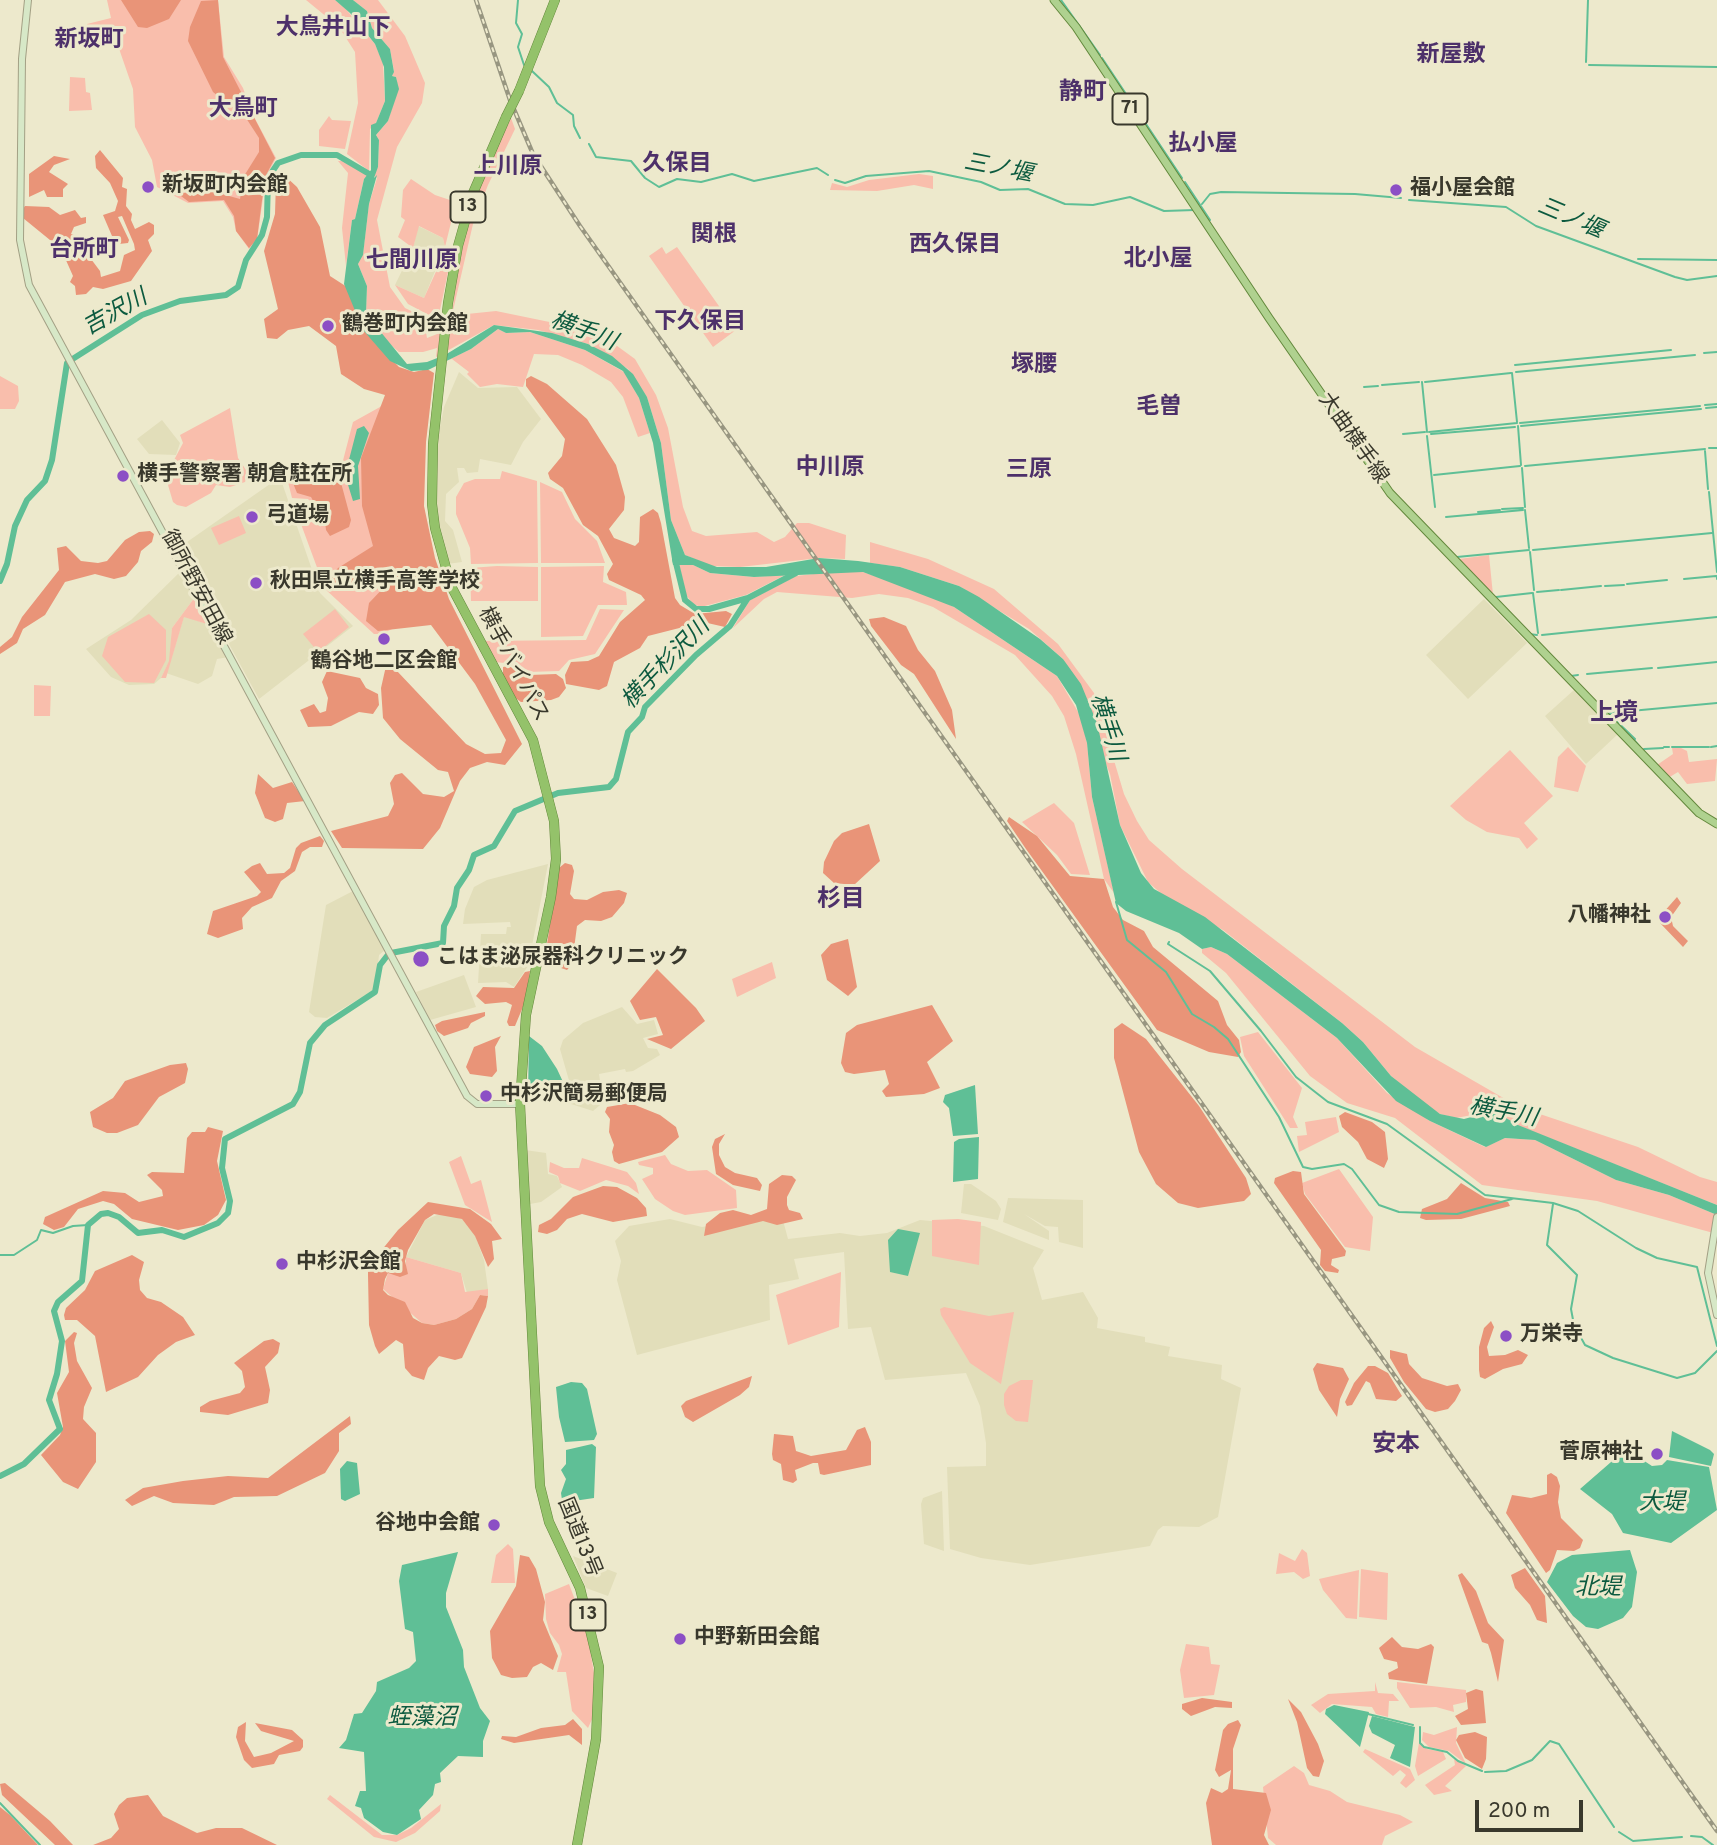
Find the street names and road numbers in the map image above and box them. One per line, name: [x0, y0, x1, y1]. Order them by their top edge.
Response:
road number: 71: [1112, 94, 1148, 124]
road number: 13: [450, 192, 486, 223]
street label: 大曲横手線: [1312, 389, 1392, 489]
street label: 御所野安田線: [154, 526, 236, 650]
street label: 横手バイパス: [471, 603, 553, 727]
street label: 国道13号: [551, 1495, 605, 1581]
road number: 13: [570, 1600, 606, 1630]

